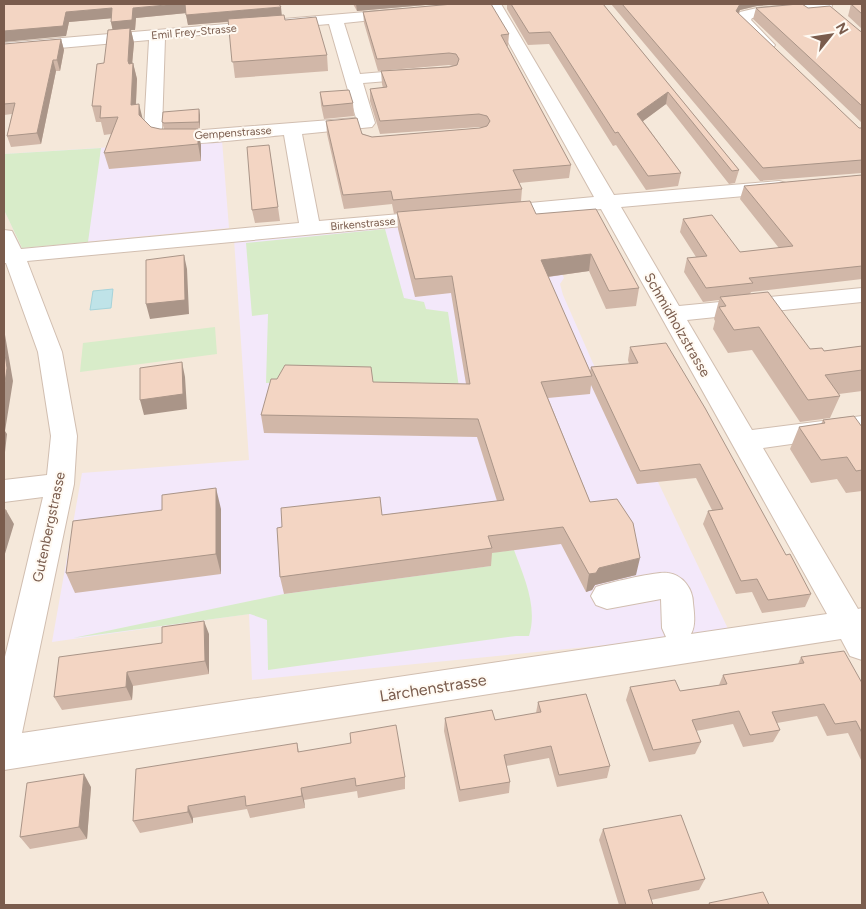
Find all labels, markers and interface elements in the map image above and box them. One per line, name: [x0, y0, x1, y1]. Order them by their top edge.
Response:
north arrow: [806, 10, 856, 60]
text: N: [832, 20, 852, 38]
street label: Emil Frey-Strasse: [151, 22, 237, 42]
street label: Gempenstrasse: [194, 124, 272, 142]
street label: Birkenstrasse: [330, 215, 396, 233]
street label: Schmidholzstrasse: [640, 270, 714, 380]
street label: Gutenbergstrasse: [29, 470, 69, 584]
street label: Lärchenstrasse: [378, 670, 488, 706]

